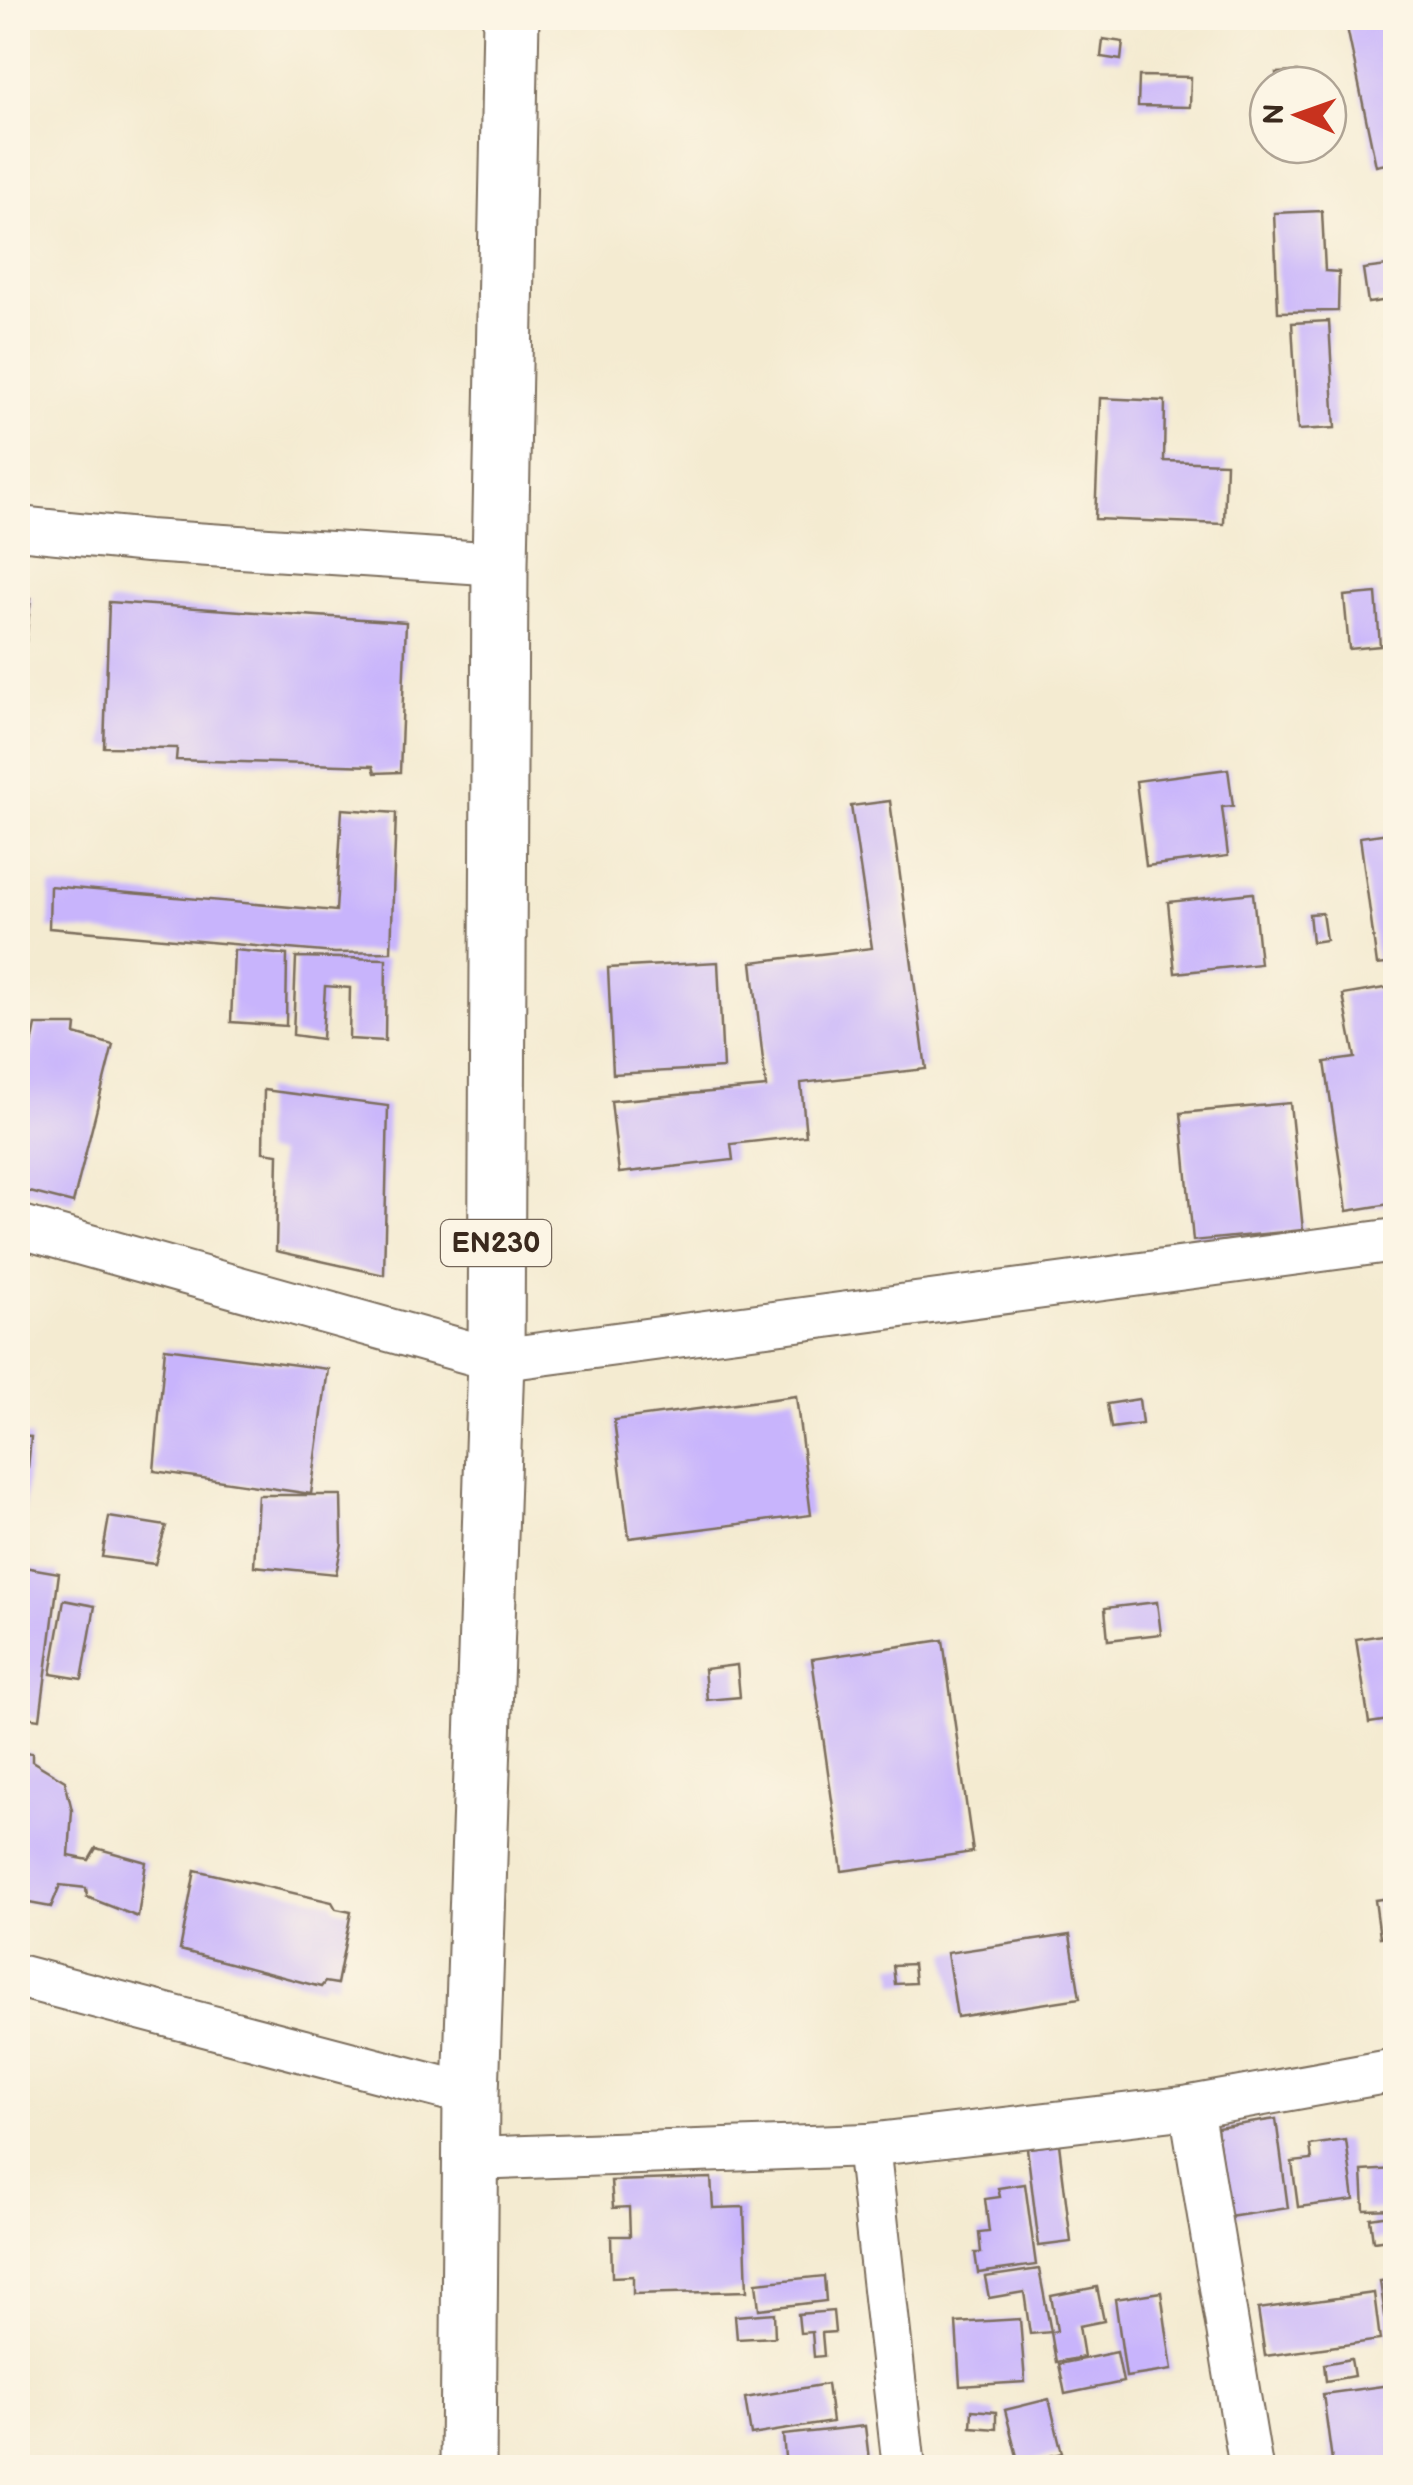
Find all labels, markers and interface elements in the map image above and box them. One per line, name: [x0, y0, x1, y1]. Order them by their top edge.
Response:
north arrow: [1248, 65, 1348, 165]
text: N: [1258, 103, 1291, 125]
road number: EN230: [441, 1220, 551, 1266]

